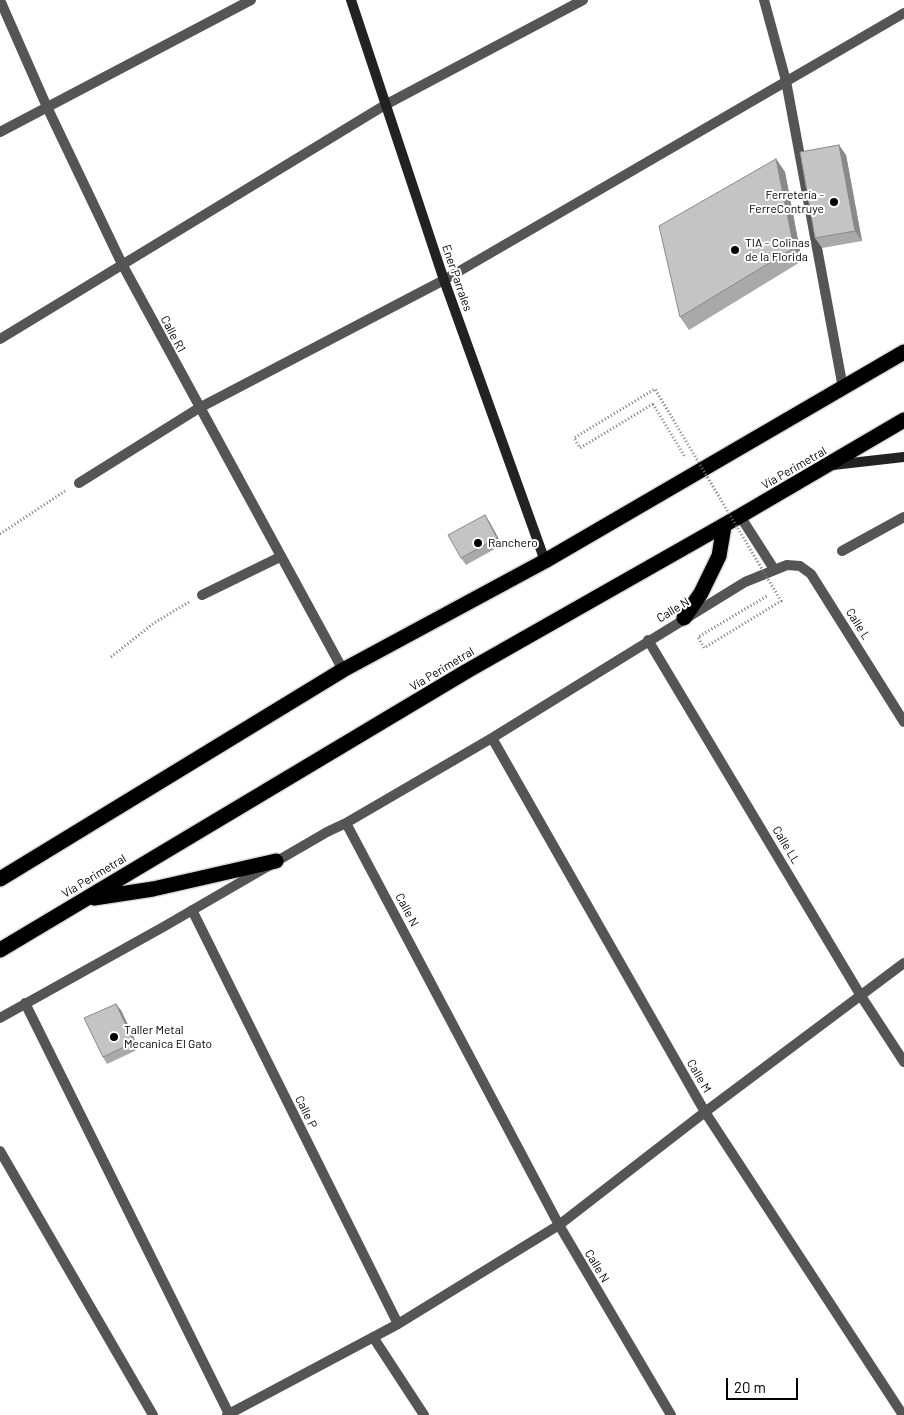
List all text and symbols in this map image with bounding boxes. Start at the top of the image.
place label: Ferretería - FerreContruye [749,188,824,216]
marker: Ferretería - FerreContruye [828,196,840,208]
place label: TIA - Colinas de la Florida [745,236,810,264]
street label: Ener Parrales [439,243,475,313]
marker: TIA - Colinas de la Florida [729,244,741,256]
street label: Calle R1 [157,313,189,355]
street label: Vía Perimetral [759,444,829,492]
place label: Ranchero [488,536,538,550]
marker: Ranchero [472,537,484,549]
street label: Calle N [654,594,692,626]
street label: Calle L [843,606,873,642]
street label: Vía Perimetral [407,644,477,694]
street label: Calle LL [769,824,803,866]
street label: Vía Perimetral [59,851,129,901]
street label: Calle N [392,891,422,929]
place label: Taller Metal Mecanica El Gato [124,1023,212,1051]
marker: Taller Metal Mecanica El Gato [108,1031,120,1043]
street label: Calle M [684,1057,714,1095]
street label: Calle P [292,1093,320,1131]
street label: Calle N [582,1247,612,1285]
scale bar [729,1368,802,1400]
text: 20 m [734,1378,766,1396]

